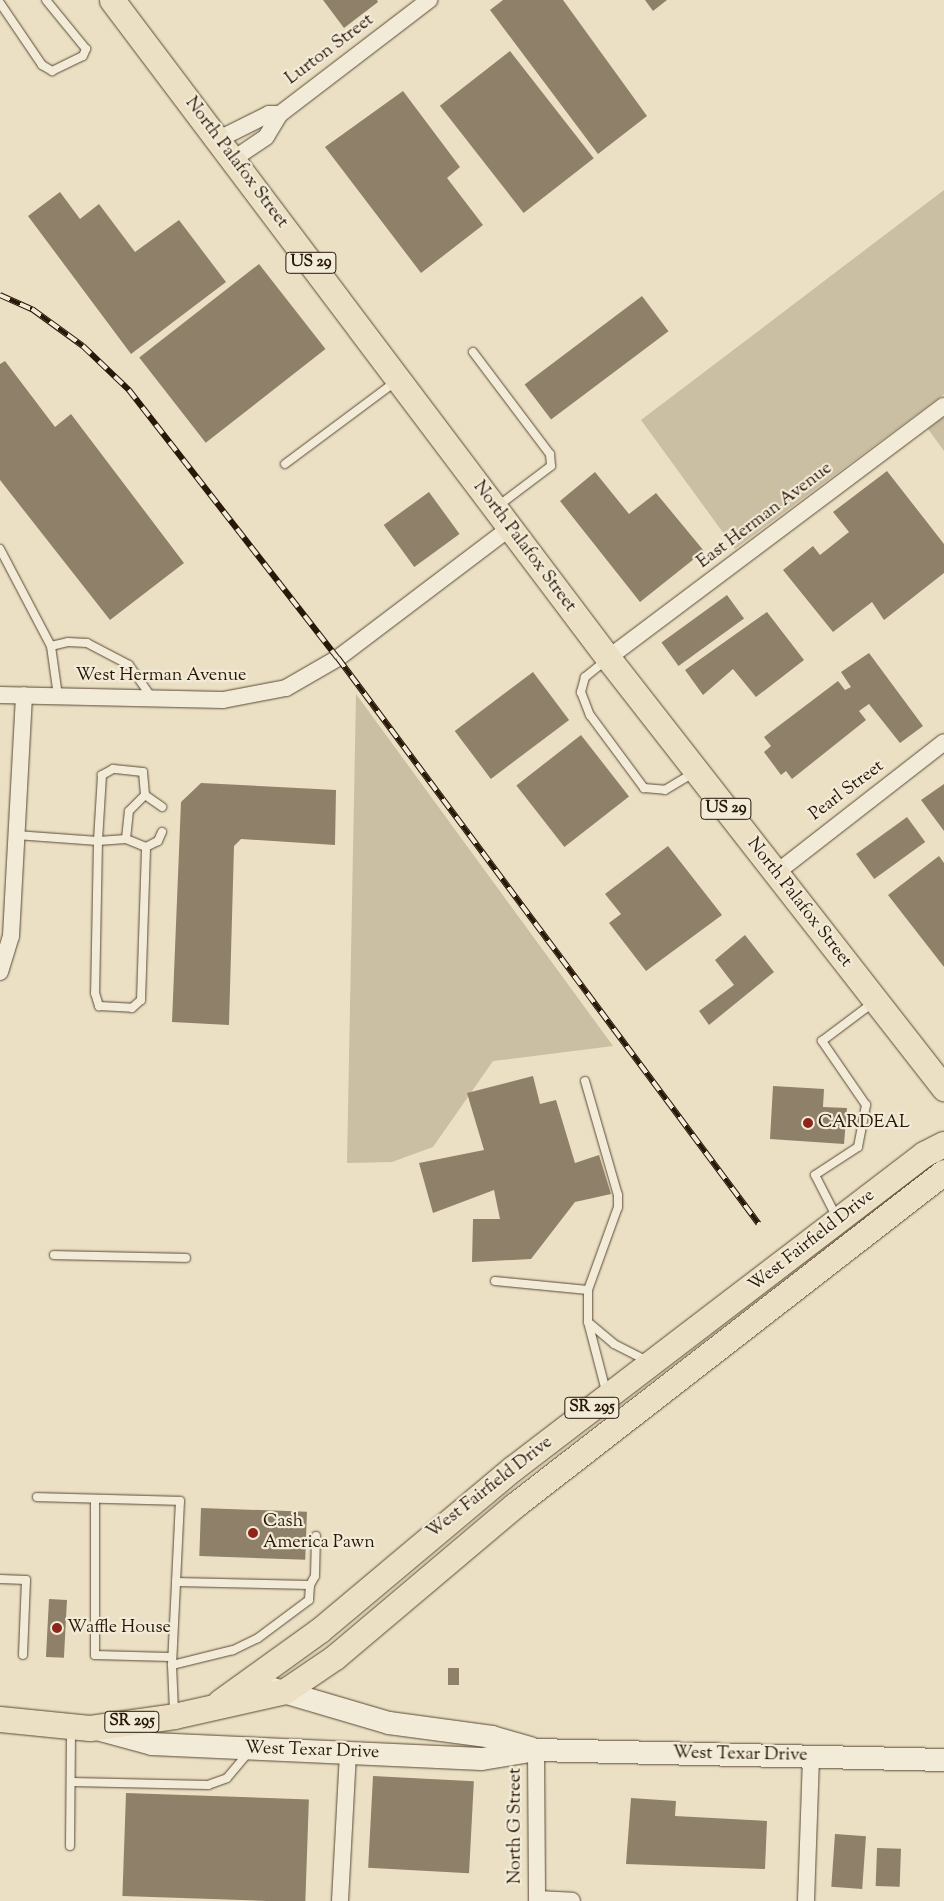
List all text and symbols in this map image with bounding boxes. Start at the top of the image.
street label: Lurton Street [282,10,378,90]
street label: North Palafox Street [180,93,292,233]
road number: US 29 [285,250,337,276]
street label: East Herman Avenue [693,458,837,574]
street label: North Palafox Street [468,477,580,617]
street label: West Herman Avenue [76,665,246,687]
street label: Pearl Street [805,756,889,826]
road number: US 29 [700,796,752,822]
street label: North Palafox Street [742,834,856,972]
place label: CARDEAL [818,1112,910,1134]
marker: CARDEAL [802,1117,814,1129]
street label: West Fairfield Drive [745,1185,879,1297]
road number: SR 295 [563,1395,621,1422]
street label: West Fairfield Drive [423,1432,557,1544]
place label: Cash America Pawn [263,1512,375,1555]
marker: Cash America Pawn [247,1527,259,1539]
place label: Waffle House [67,1617,171,1639]
marker: Waffle House [51,1622,63,1634]
road number: SR 295 [103,1708,161,1735]
street label: West Texar Drive [244,1738,380,1764]
street label: West Texar Drive [672,1743,808,1767]
street label: North G Street [505,1768,527,1884]

